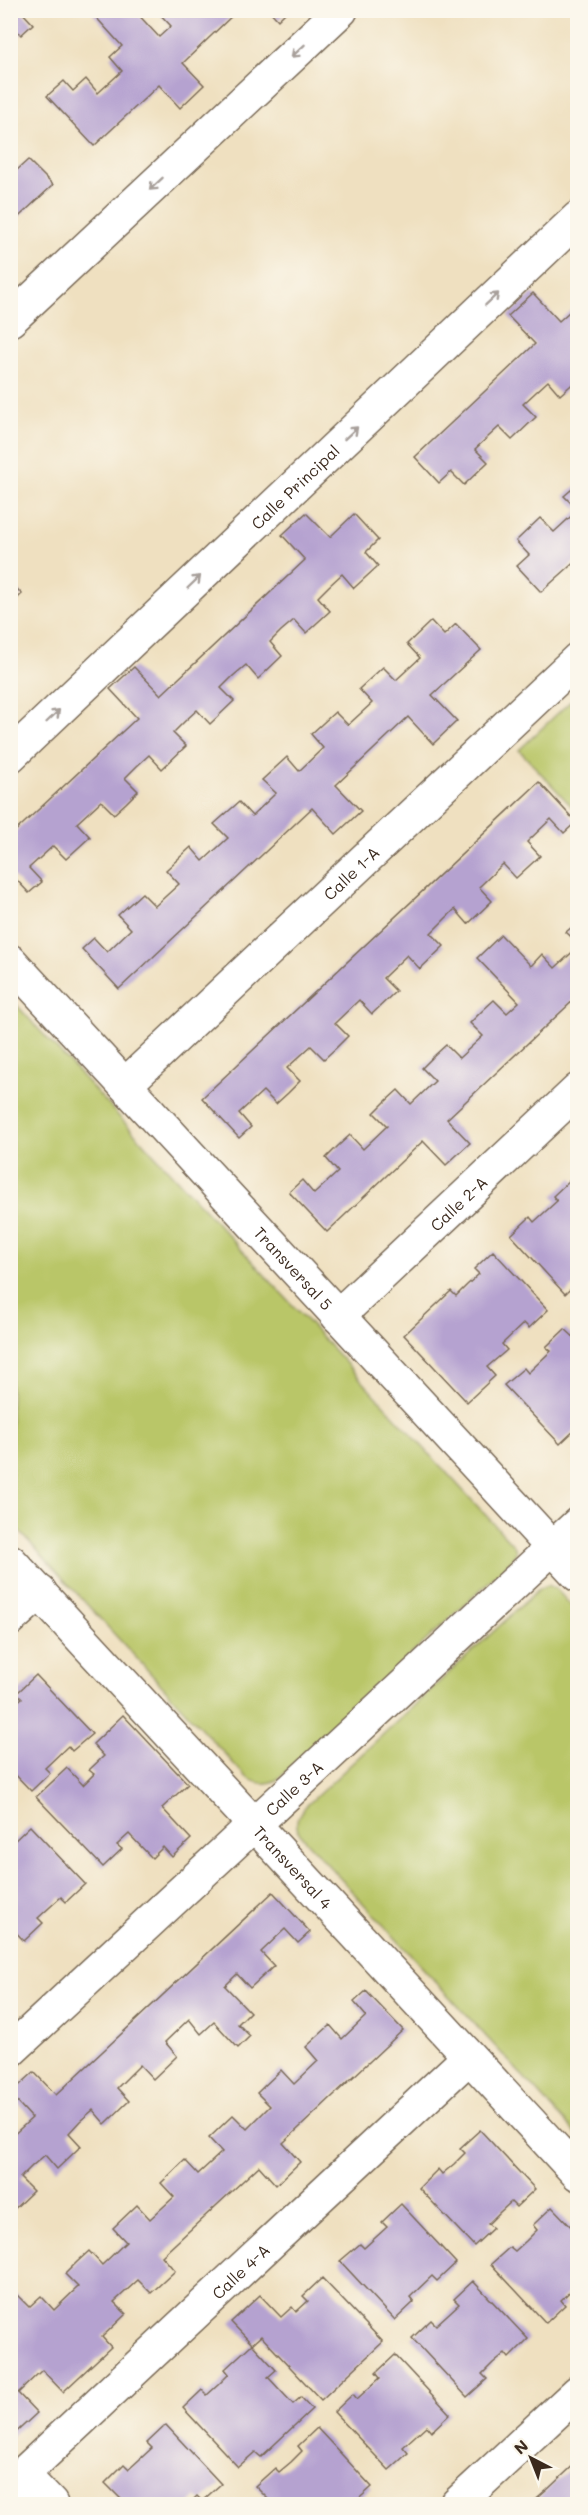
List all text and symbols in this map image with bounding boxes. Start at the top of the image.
one-way arrow [291,43,306,58]
one-way arrow [149,177,164,191]
one-way arrow [485,291,500,306]
one-way arrow [343,426,358,440]
street label: Calle Principal [246,440,343,533]
one-way arrow [187,574,202,589]
one-way arrow [45,709,60,723]
street label: Calle 1-A [318,841,383,904]
street label: Calle 2-A [425,1171,491,1235]
street label: Transversal 5 [250,1222,338,1314]
street label: Calle 3-A [260,1756,327,1820]
street label: Transversal 4 [250,1821,338,1913]
street label: Calle 4-A [207,2239,274,2303]
north arrow [501,2428,561,2488]
text: N [509,2435,532,2458]

